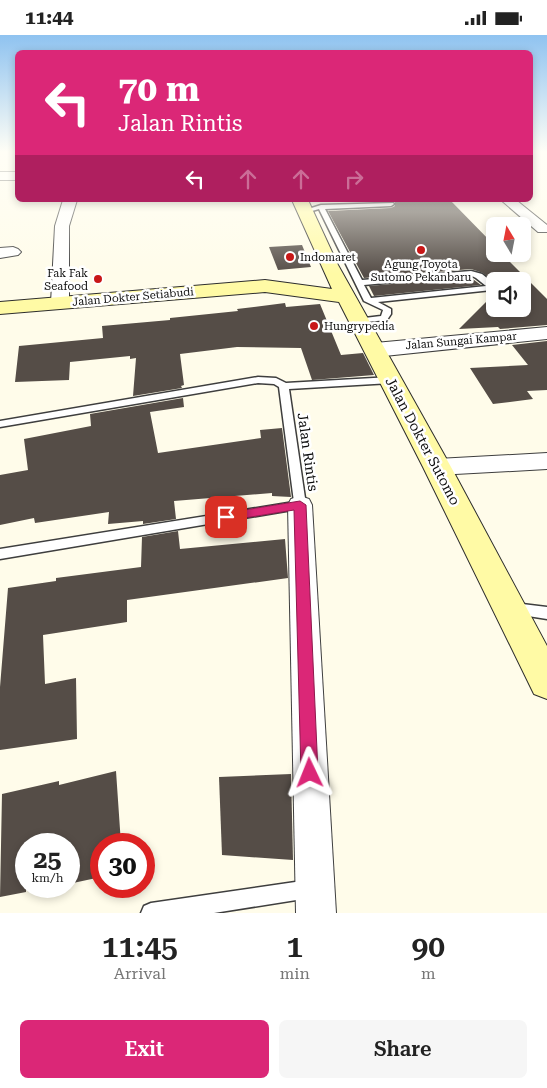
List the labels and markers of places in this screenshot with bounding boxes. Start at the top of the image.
marker: Agung Toyota Sutomo Pekanbaru [415,244,427,256]
marker: Indomaret [284,251,296,263]
place label: Indomaret [300,251,356,264]
place label: Agung Toyota Sutomo Pekanbaru [371,258,471,284]
place label: Fak Fak Seafood [44,267,88,293]
marker: Fak Fak Seafood [92,273,104,285]
marker: Hungrypedia [308,320,320,332]
place label: Hungrypedia [324,320,395,333]
pin [205,496,247,538]

